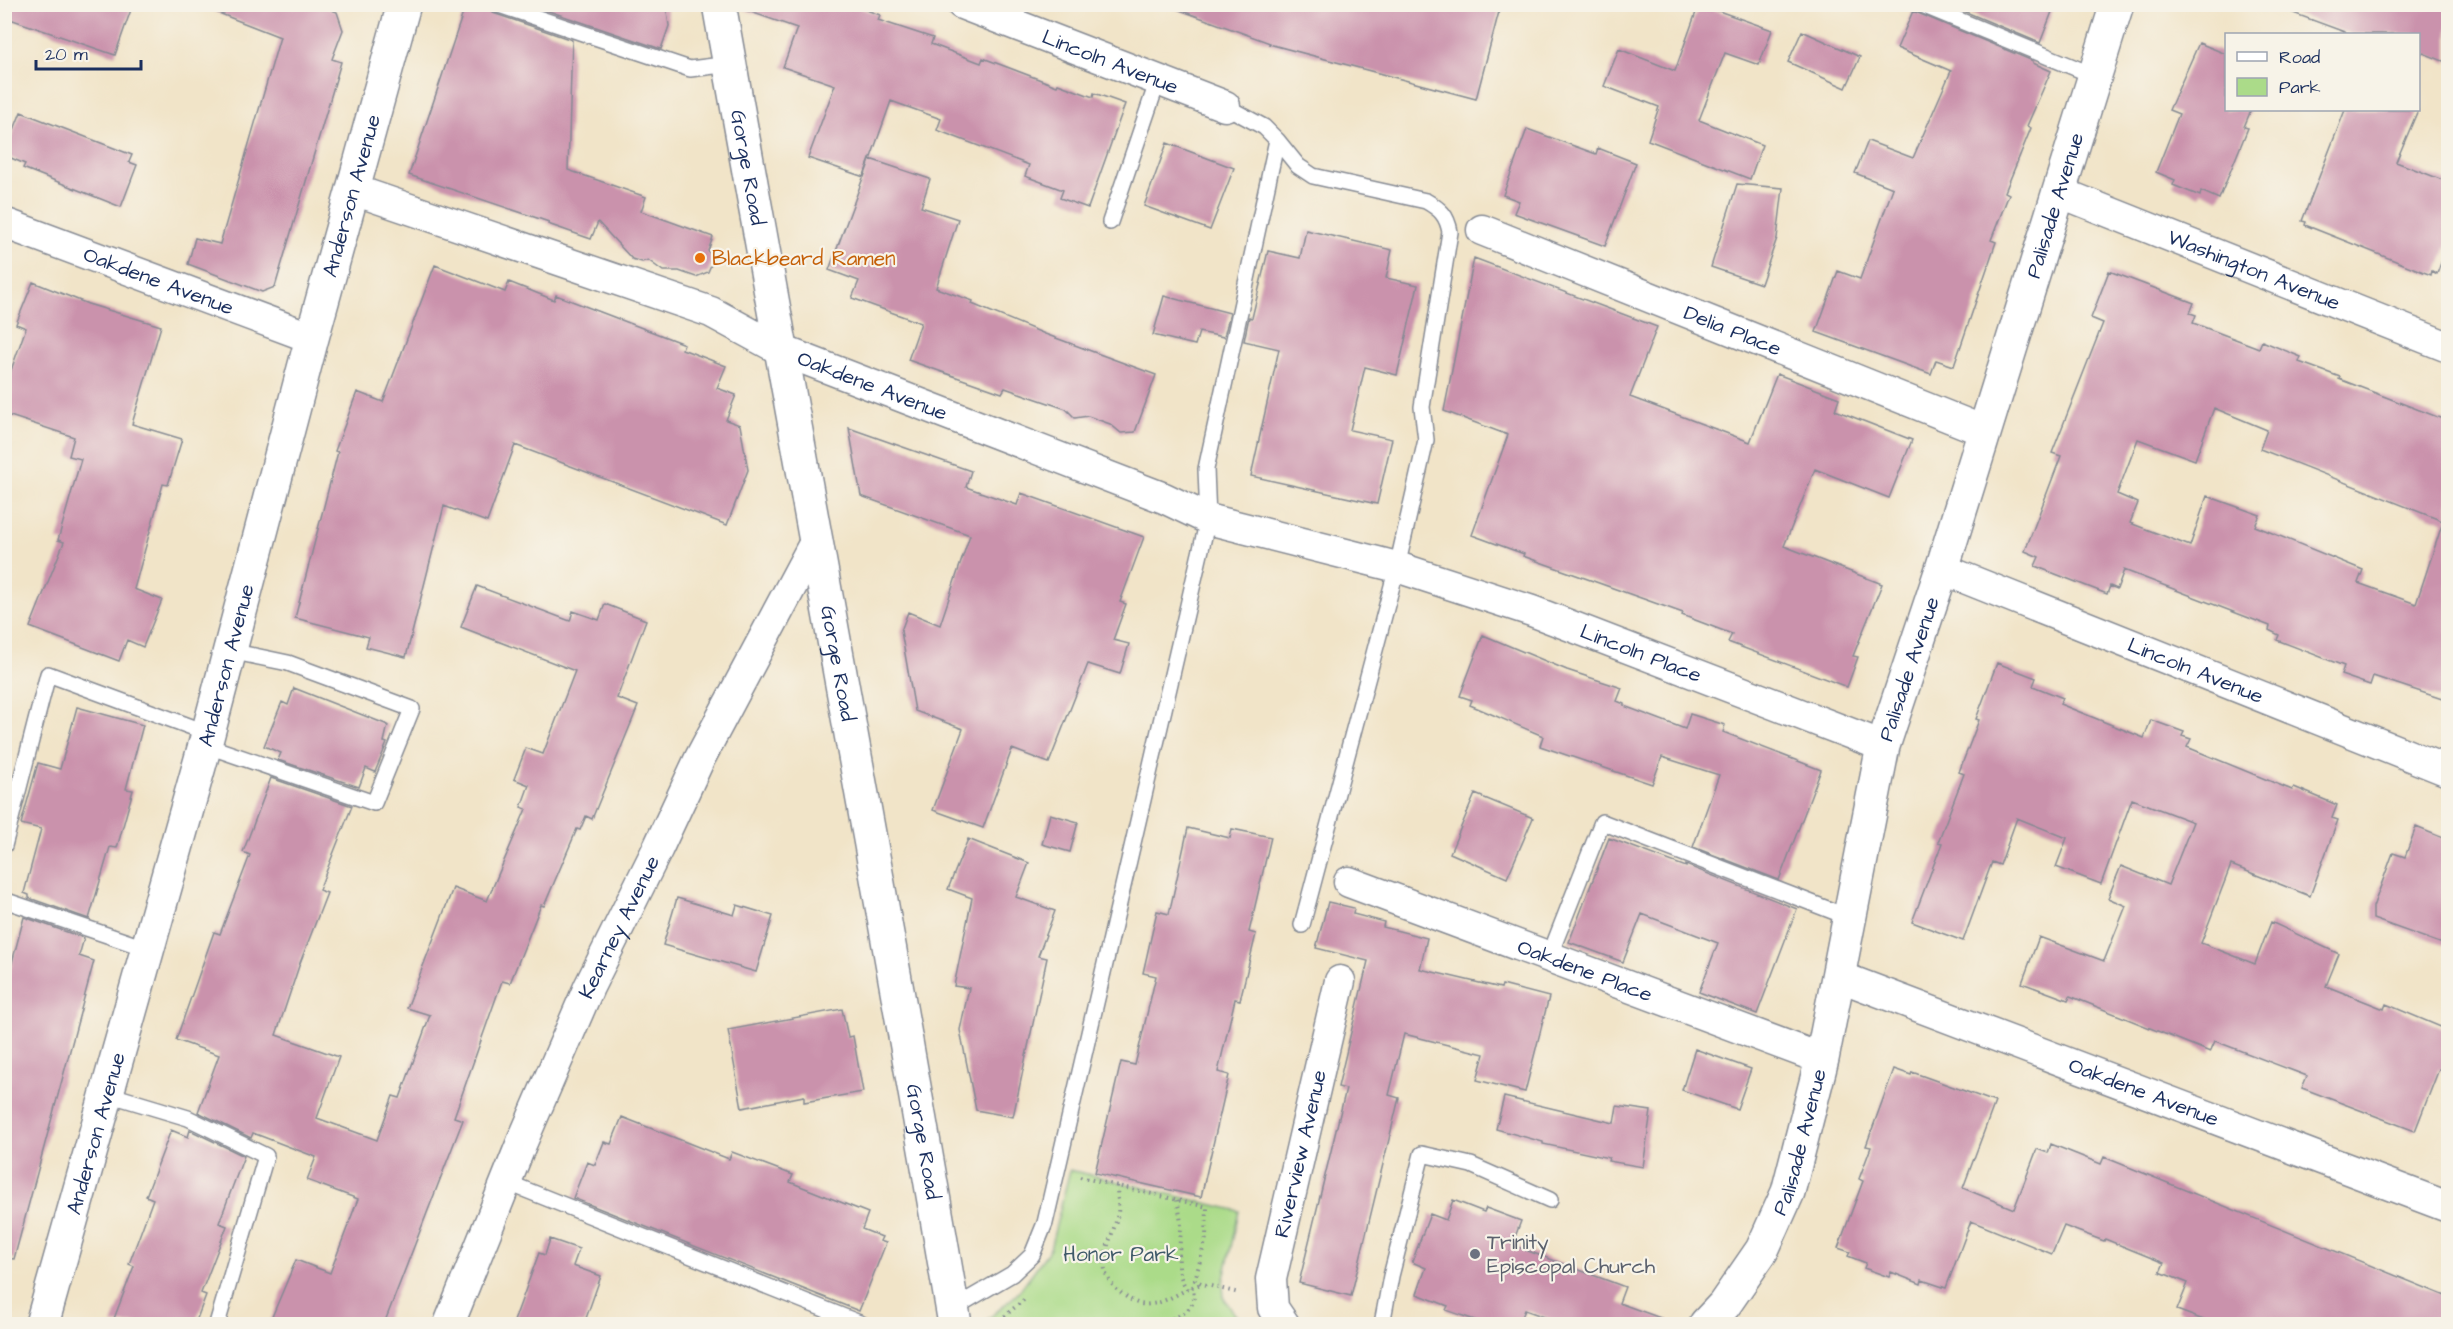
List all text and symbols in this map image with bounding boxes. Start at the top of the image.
street label: Lincoln Avenue [1038,22,1183,101]
scale bar [36,33,141,71]
legend [2225,33,2420,111]
text: 20 m [45,42,88,67]
text: Road [2279,45,2320,70]
text: Park [2279,75,2321,100]
street label: Gorge Road [724,107,773,228]
street label: Anderson Avenue [315,111,387,280]
street label: Palisade Avenue [2018,129,2091,282]
street label: Washington Avenue [2164,222,2345,317]
street label: Oakdene Avenue [79,239,238,322]
place label: Blackbeard Ramen [712,244,896,273]
marker: Blackbeard Ramen [693,251,707,265]
street label: Delia Place [1680,298,1786,363]
street label: Oakdene Avenue [793,343,952,427]
street label: Anderson Avenue [191,581,261,750]
street label: Palisade Avenue [1871,593,1946,745]
street label: Gorge Road [814,603,863,724]
street label: Lincoln Place [1576,616,1706,689]
street label: Lincoln Avenue [2123,630,2268,710]
street label: Kearney Avenue [571,850,667,1003]
street label: Oakdene Place [1513,932,1657,1009]
street label: Anderson Avenue [59,1049,132,1218]
street label: Oakdene Avenue [2065,1050,2223,1133]
street label: Palisade Avenue [1765,1066,1833,1220]
street label: Riverview Avenue [1267,1067,1333,1240]
street label: Gorge Road [899,1082,948,1202]
place label: Trinity Episcopal Church [1487,1228,1656,1282]
park label: Honor Park [1063,1240,1179,1269]
marker: Trinity Episcopal Church [1468,1247,1482,1261]

